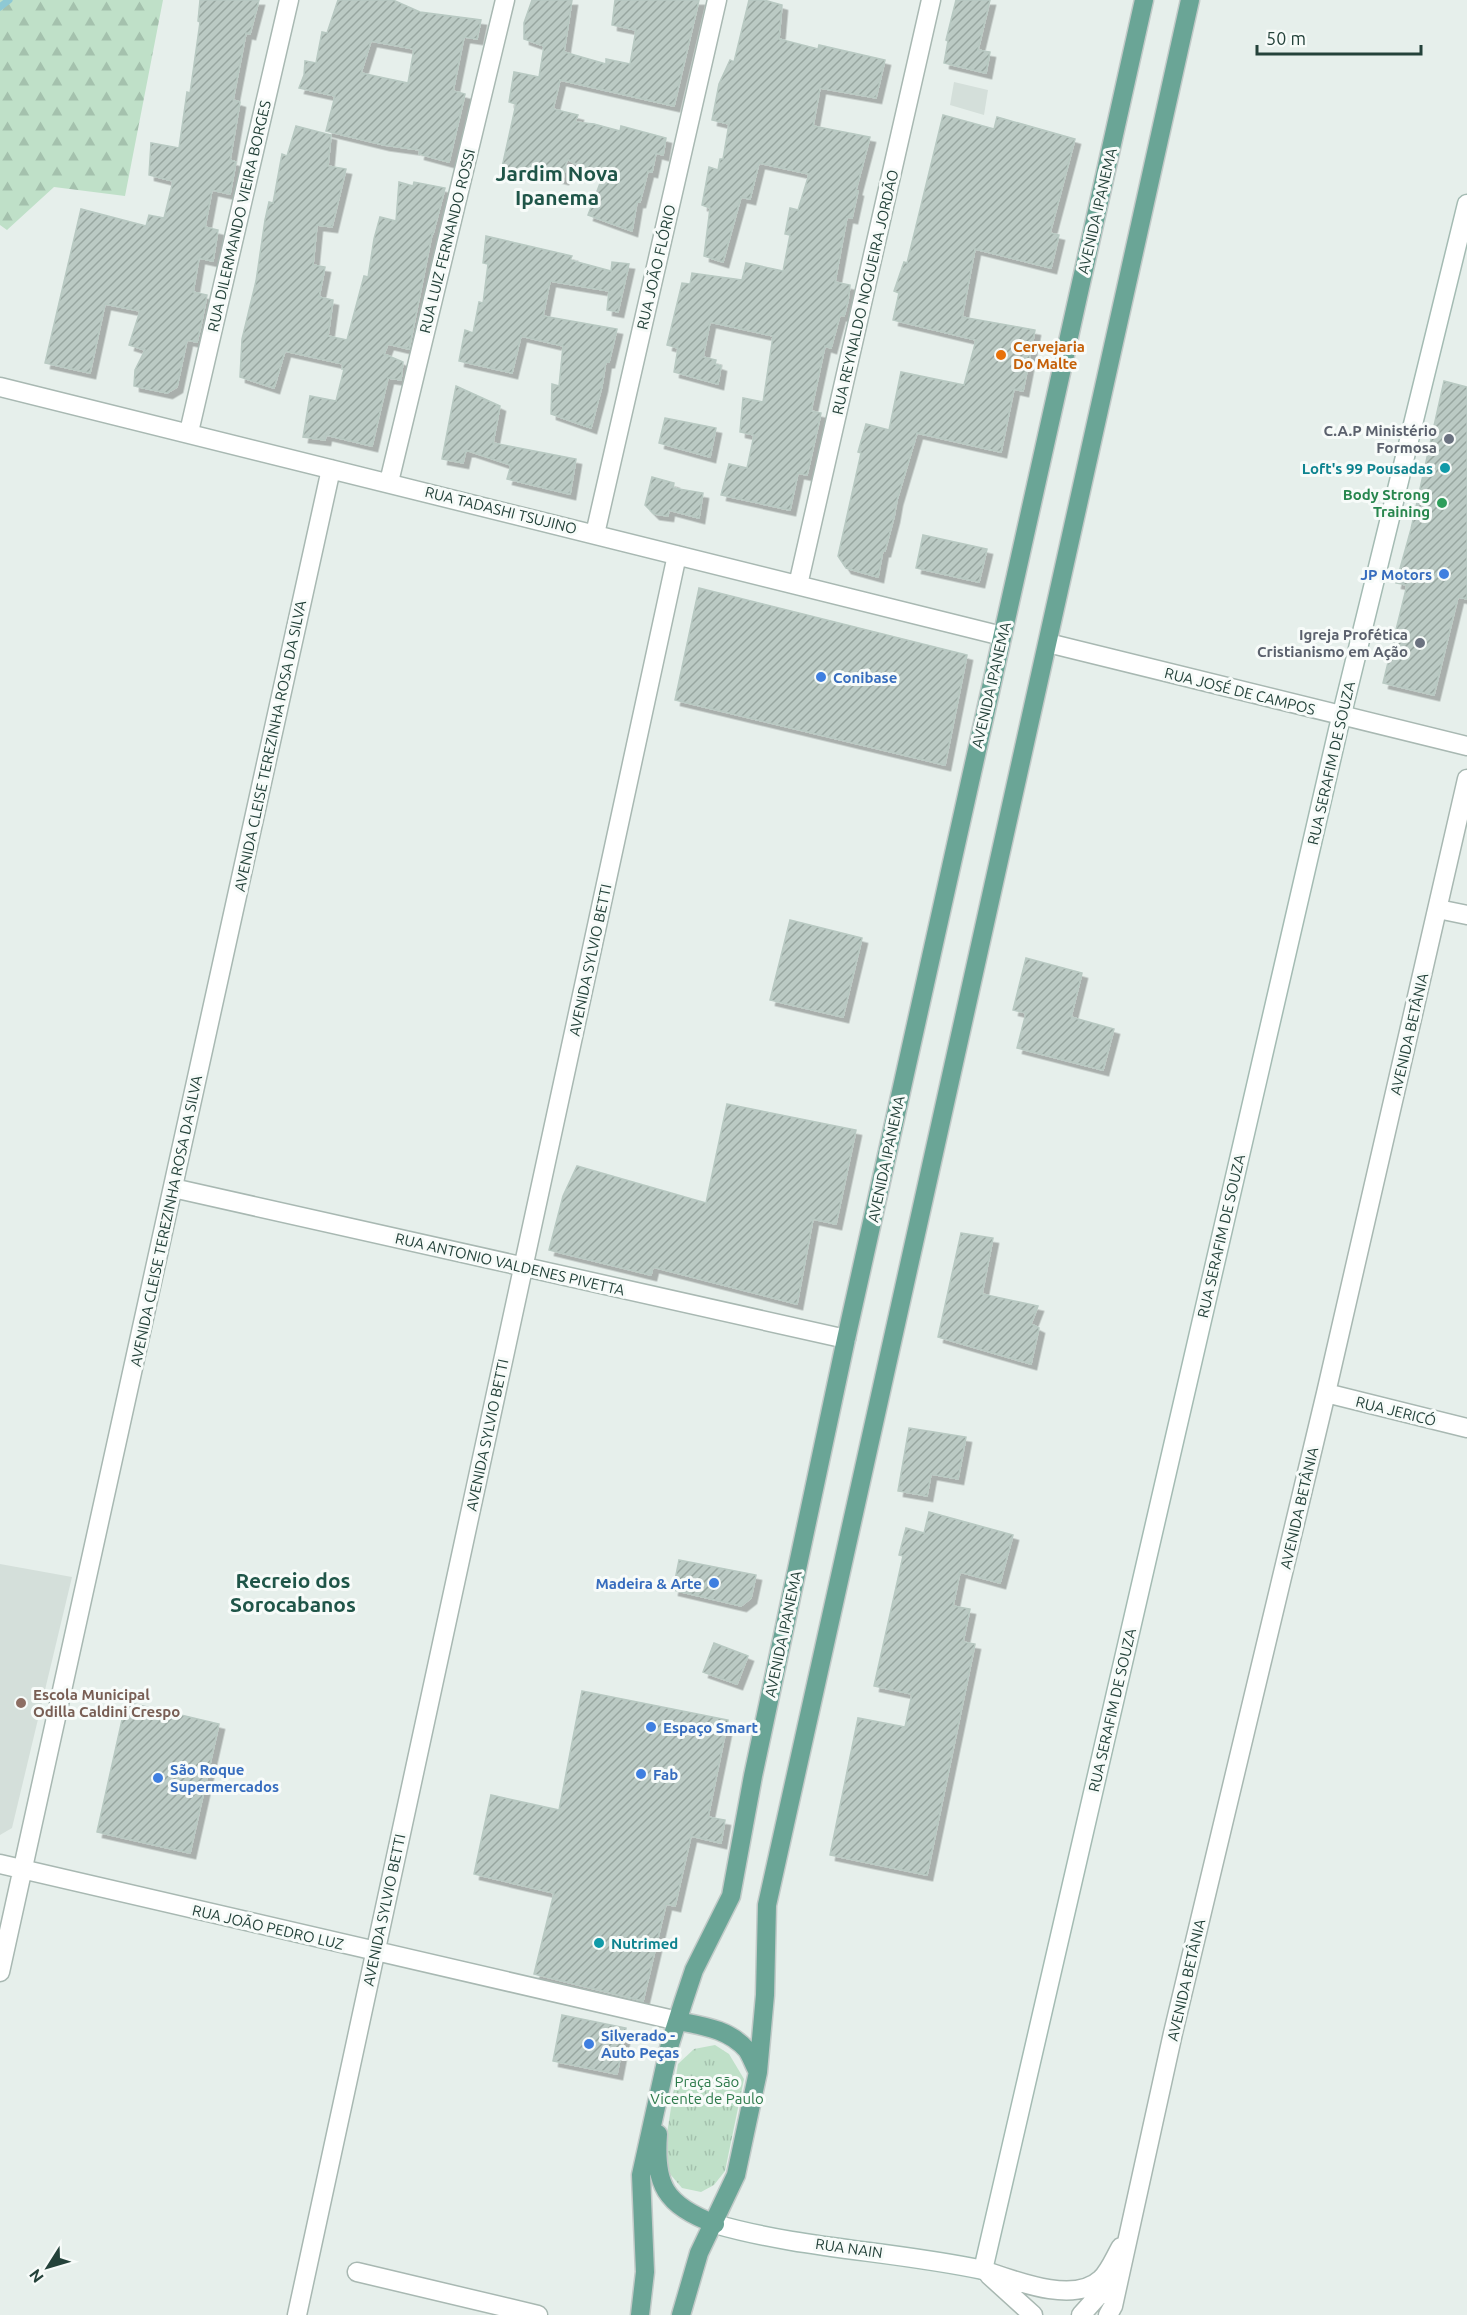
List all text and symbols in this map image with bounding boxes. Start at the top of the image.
scale bar [1257,18,1420,56]
text: 50 m [1266,28,1306,48]
street label: RUA DILERMANDO VIEIRA BORGES [204,99,274,333]
street label: AVENIDA IPANEMA [1074,146,1120,276]
street label: RUA LUIZ FERNANDO ROSSI [416,147,478,335]
district label: Jardim Nova Ipanema [496,161,618,209]
street label: RUA REYNALDO NOGUEIRA JORDÃO [829,168,901,416]
street label: RUA JOÃO FLÓRIO [633,203,679,331]
place label: Cervejaria Do Malte [1013,338,1085,372]
marker: Cervejaria Do Malte [994,348,1008,362]
place label: C.A.P Ministério Formosa [1323,422,1437,456]
marker: C.A.P Ministério Formosa [1442,432,1456,446]
place label: Loft's 99 Pousadas [1302,460,1433,477]
marker: Loft's 99 Pousadas [1438,461,1452,475]
street label: RUA TADASHI TSUJINO [423,483,579,537]
place label: Body Strong Training [1343,486,1430,520]
marker: Body Strong Training [1435,496,1449,510]
place label: JP Motors [1360,566,1432,583]
marker: JP Motors [1437,567,1451,581]
street label: AVENIDA CLEISE TEREZINHA ROSA DA SILVA [231,599,309,893]
street label: AVENIDA IPANEMA [968,620,1014,750]
place label: Igreja Profética Cristianismo em Ação [1257,626,1408,661]
marker: Igreja Profética Cristianismo em Ação [1413,636,1427,650]
street label: RUA JOSÉ DE CAMPOS [1163,664,1317,718]
place label: Conibase [833,669,897,686]
marker: Conibase [814,670,828,684]
street label: RUA SERAFIM DE SOUZA [1304,679,1358,846]
street label: AVENIDA SYLVIO BETTI [566,882,614,1038]
street label: AVENIDA BETÂNIA [1387,971,1431,1097]
street label: AVENIDA CLEISE TEREZINHA ROSA DA SILVA [127,1074,205,1368]
street label: AVENIDA IPANEMA [864,1094,908,1224]
street label: RUA SERAFIM DE SOUZA [1194,1152,1248,1319]
street label: RUA ANTONIO VALDENES PIVETTA [394,1229,627,1299]
street label: AVENIDA SYLVIO BETTI [463,1357,511,1513]
street label: RUA JERICÓ [1354,1393,1438,1429]
street label: AVENIDA BETÂNIA [1277,1445,1321,1571]
district label: Recreio dos Sorocabanos [230,1568,356,1616]
street label: AVENIDA IPANEMA [761,1569,805,1699]
place label: Madeira & Arte [595,1575,702,1592]
marker: Madeira & Arte [707,1576,721,1590]
street label: RUA SERAFIM DE SOUZA [1085,1626,1139,1793]
place label: Escola Municipal Odilla Caldini Crespo [33,1686,180,1720]
marker: Escola Municipal Odilla Caldini Crespo [14,1696,28,1710]
place label: Espaço Smart [663,1719,759,1737]
marker: Espaço Smart [644,1720,658,1734]
place label: São Roque Supermercados [170,1761,279,1795]
place label: Fab [653,1766,678,1783]
marker: Fab [634,1767,648,1781]
marker: São Roque Supermercados [151,1771,165,1785]
street label: AVENIDA SYLVIO BETTI [360,1832,408,1988]
street label: RUA JOÃO PEDRO LUZ [191,1901,345,1953]
street label: AVENIDA BETÂNIA [1164,1917,1208,2043]
place label: Nutrimed [611,1935,678,1952]
marker: Nutrimed [592,1936,606,1950]
place label: Silverado - Auto Peças [601,2027,679,2062]
marker: Silverado - Auto Peças [582,2037,596,2051]
park label: Praça São Vicente de Paulo [650,2073,764,2107]
street label: RUA NAIN [814,2235,884,2261]
north arrow [18,2237,78,2297]
text: N [25,2266,47,2286]

